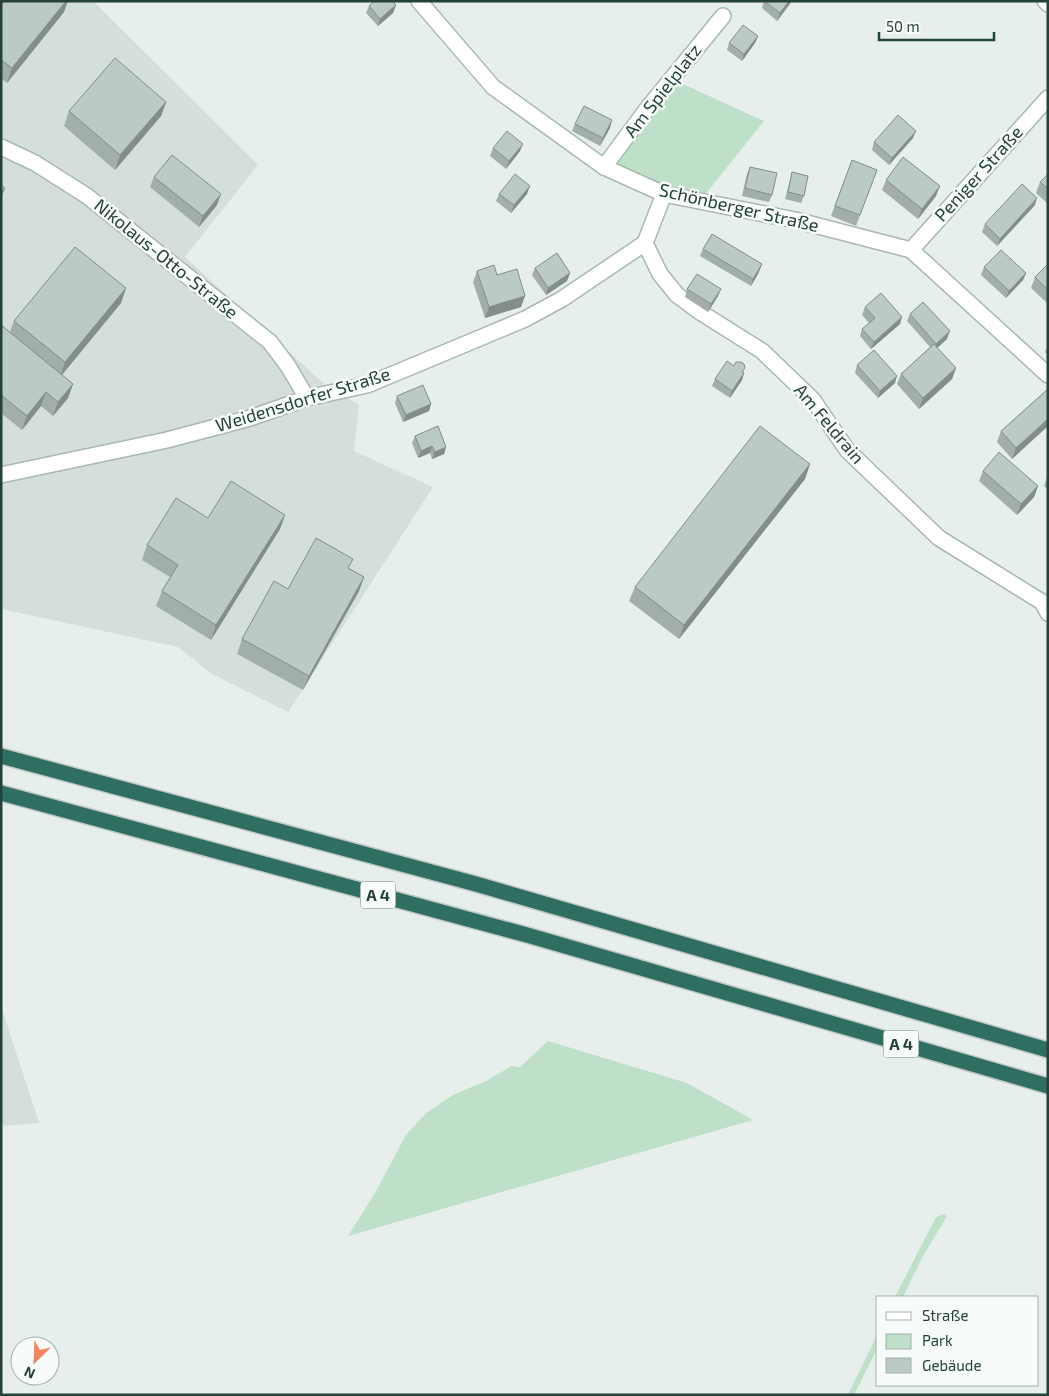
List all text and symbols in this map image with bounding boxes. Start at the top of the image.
scale bar [879,10,994,42]
text: 50 m [886,17,920,35]
street label: Am Spielplatz [619,39,706,142]
street label: Peniger Straße [929,121,1027,226]
street label: Schönberger Straße [657,178,821,236]
street label: Nikolaus-Otto-Straße [90,193,243,323]
street label: Weidensdorfer Straße [213,362,393,436]
street label: Am Feldrain [790,379,870,468]
road number: A 4 [360,882,396,908]
road number: A 4 [884,1030,918,1058]
legend [876,1296,1039,1386]
text: Straße [922,1306,968,1324]
text: Park [922,1331,953,1349]
north arrow [10,1336,60,1386]
text: Gebäude [922,1356,981,1374]
text: N [21,1364,38,1383]

